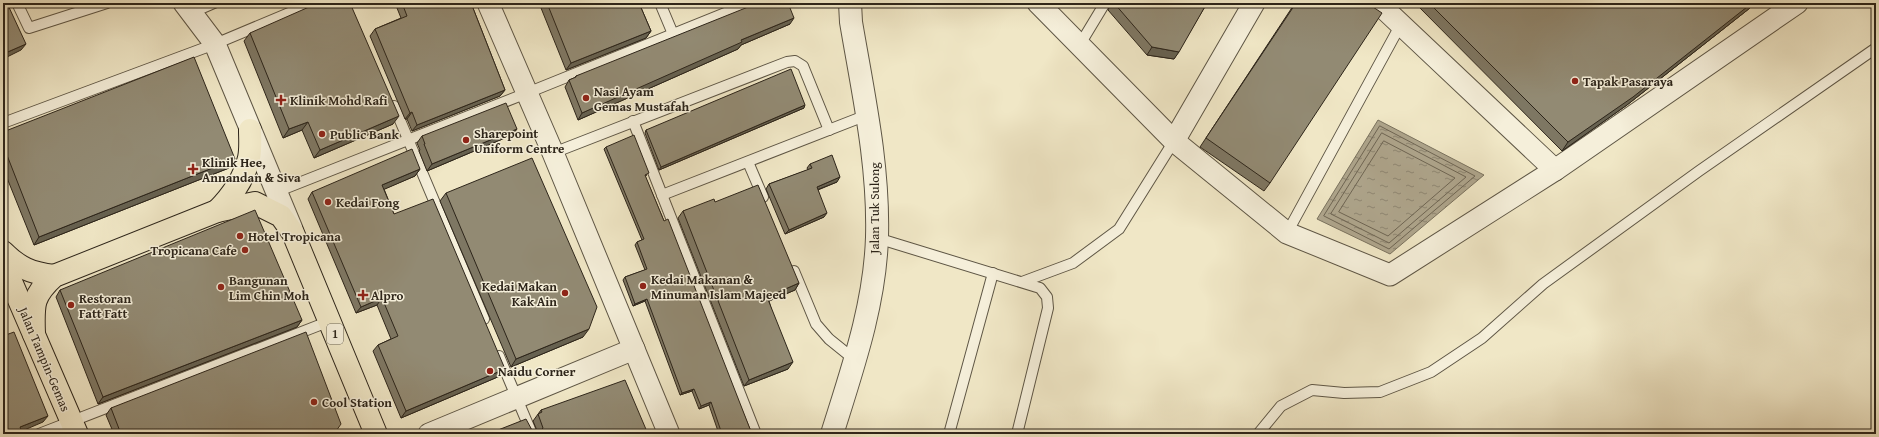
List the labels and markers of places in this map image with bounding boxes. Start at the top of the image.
place label: Tapak Pasaraya [1583,72,1674,91]
marker: Tapak Pasaraya [1570,76,1580,86]
place label: Nasi Ayam Gemas Mustafah [594,82,690,116]
place label: Klinik Mohd Rafi [290,91,388,110]
marker: Nasi Ayam Gemas Mustafah [581,93,591,103]
marker: Klinik Mohd Rafi [275,94,287,106]
place label: Sharepoint Uniform Centre [474,124,564,158]
place label: Public Bank [330,125,399,144]
marker: Public Bank [317,129,327,139]
marker: Sharepoint Uniform Centre [461,135,471,145]
place label: Klinik Hee, Annandan & Siva [202,153,301,187]
marker: Klinik Hee, Annandan & Siva [187,163,199,175]
place label: Kedai Fong [336,193,399,212]
marker: Kedai Fong [323,197,333,207]
place label: Hotel Tropicana [248,227,341,246]
marker: Hotel Tropicana [235,231,245,241]
place label: Tropicana Cafe [150,241,237,260]
marker: Tropicana Cafe [240,245,250,255]
place label: Kedai Makanan & Minuman Islam Majeed [651,270,787,304]
place label: Bangunan Lim Chin Moh [229,271,309,305]
place label: Kedai Makan Kak Ain [482,277,557,311]
marker: Kedai Makanan & Minuman Islam Majeed [638,281,648,291]
marker: Bangunan Lim Chin Moh [216,282,226,292]
place label: Alpro [371,286,404,305]
marker: Kedai Makan Kak Ain [560,288,570,298]
place label: Restoran Fatt Fatt [79,289,131,323]
marker: Alpro [358,290,368,300]
marker: Restoran Fatt Fatt [66,300,76,310]
place label: Naidu Corner [498,362,575,381]
marker: Naidu Corner [485,366,495,376]
place label: Cool Station [322,393,392,412]
marker: Cool Station [309,397,319,407]

